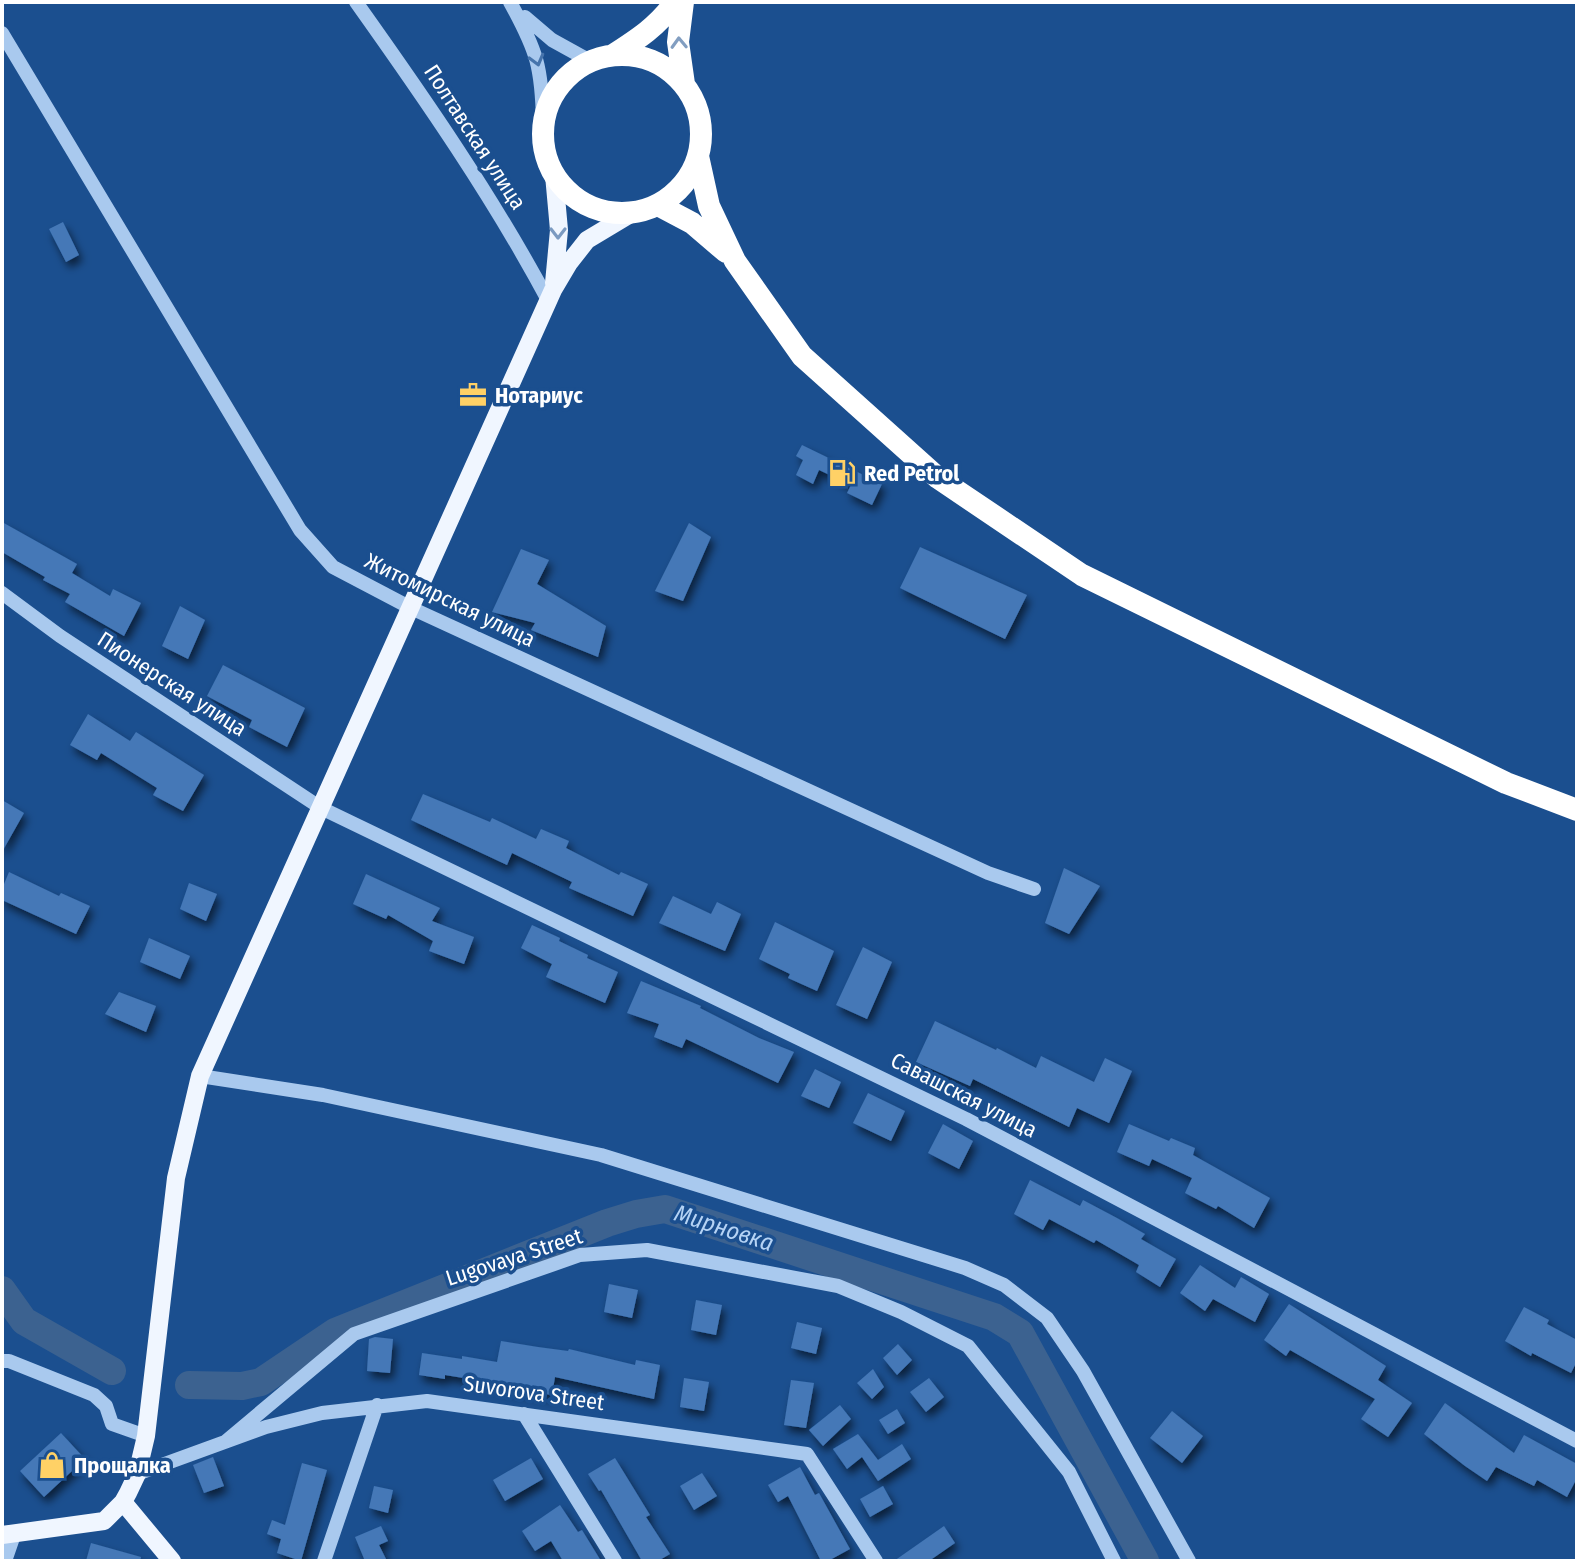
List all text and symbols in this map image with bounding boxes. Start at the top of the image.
one-way arrow [670,36,687,49]
one-way arrow [527,52,544,66]
street label: Полтавская улица [418,60,532,214]
one-way arrow [549,227,567,239]
office icon: Нотариус [458,380,488,410]
place label: Нотариус [495,382,583,409]
fuel station icon: Red Petrol [827,458,857,488]
place label: Red Petrol [864,460,960,487]
street label: Житомирская улица [360,547,540,653]
street label: Пионерская улица [92,626,252,742]
street label: Савашская улица [886,1047,1042,1143]
water label: Мирновка [671,1199,777,1257]
street label: Lugovaya Street [442,1222,586,1292]
street label: Suvorova Street [462,1370,607,1416]
shop icon: Прощалка [37,1450,67,1480]
place label: Прощалка [74,1452,171,1479]

